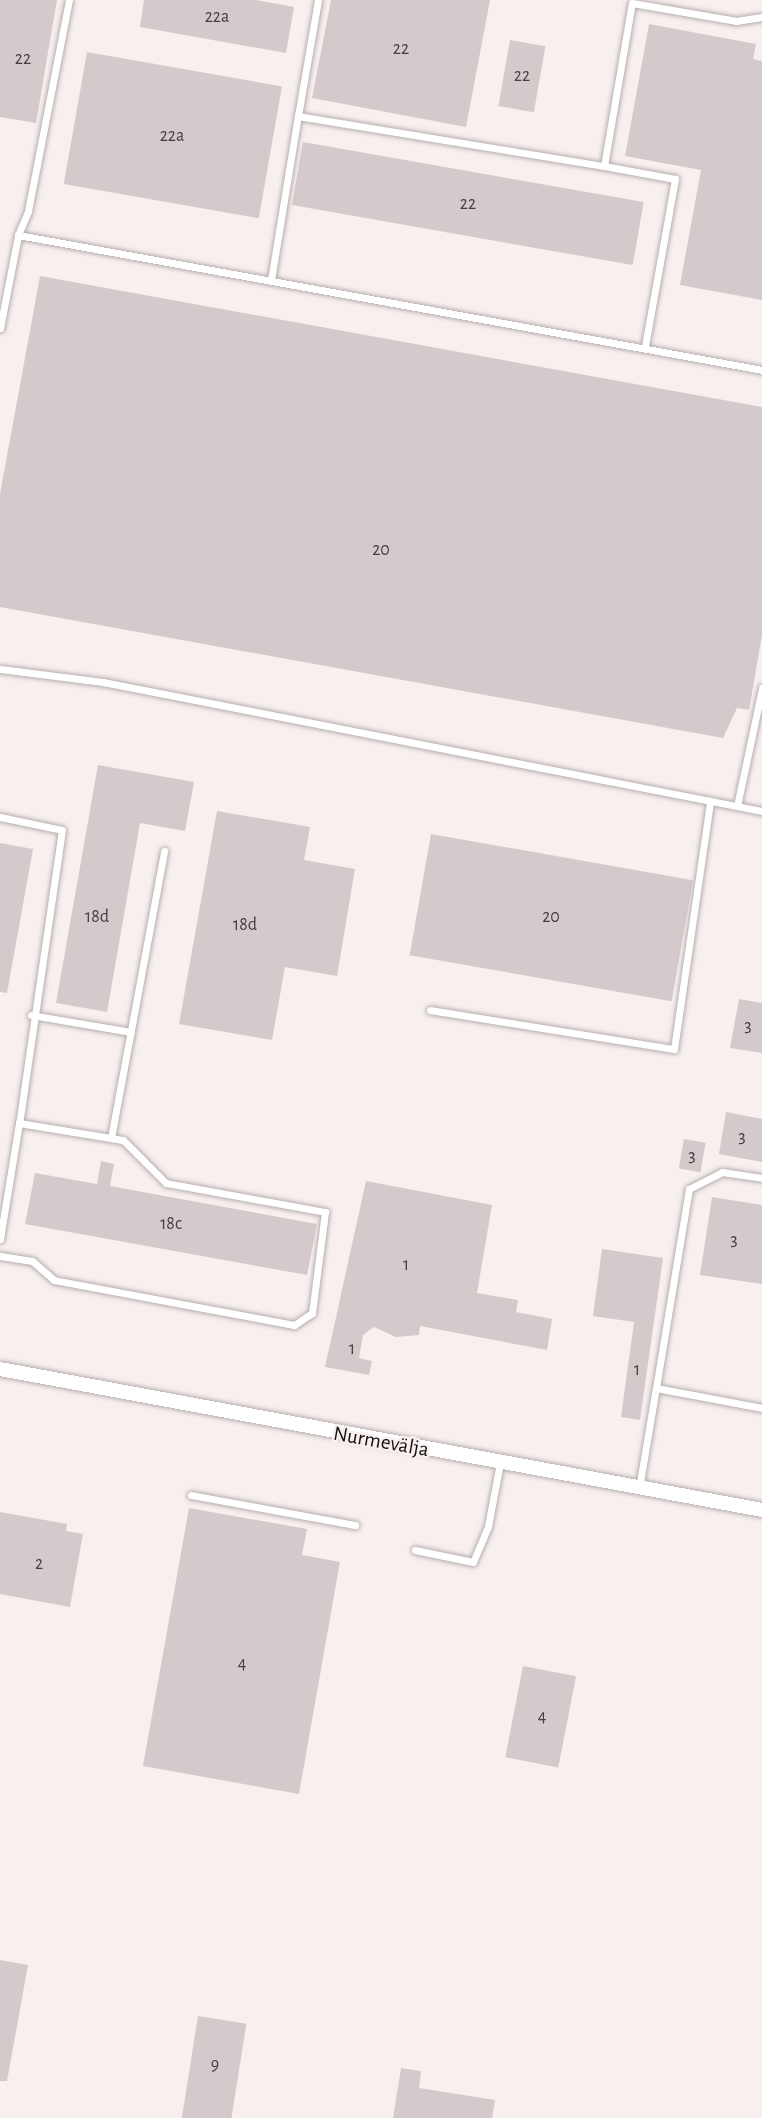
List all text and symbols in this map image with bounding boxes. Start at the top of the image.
house number: 22a [205,6,229,28]
house number: 22 [393,38,409,60]
house number: 22 [15,48,31,70]
house number: 22 [514,65,530,87]
house number: 22a [160,125,184,147]
house number: 22 [460,193,476,215]
house number: 20 [372,539,390,561]
house number: 18d [85,906,109,928]
house number: 20 [542,906,560,928]
house number: 18d [233,914,257,936]
house number: 3 [744,1015,752,1037]
house number: 3 [738,1126,746,1148]
house number: 3 [688,1145,696,1167]
house number: 18c [160,1213,182,1235]
house number: 3 [730,1229,738,1251]
house number: 1 [403,1254,409,1276]
house number: 1 [349,1338,355,1360]
house number: 1 [634,1359,640,1381]
street label: Nurmevälja [331,1421,431,1463]
house number: 2 [35,1553,43,1575]
house number: 4 [238,1653,246,1675]
house number: 4 [538,1706,546,1728]
house number: 9 [211,2054,219,2076]

